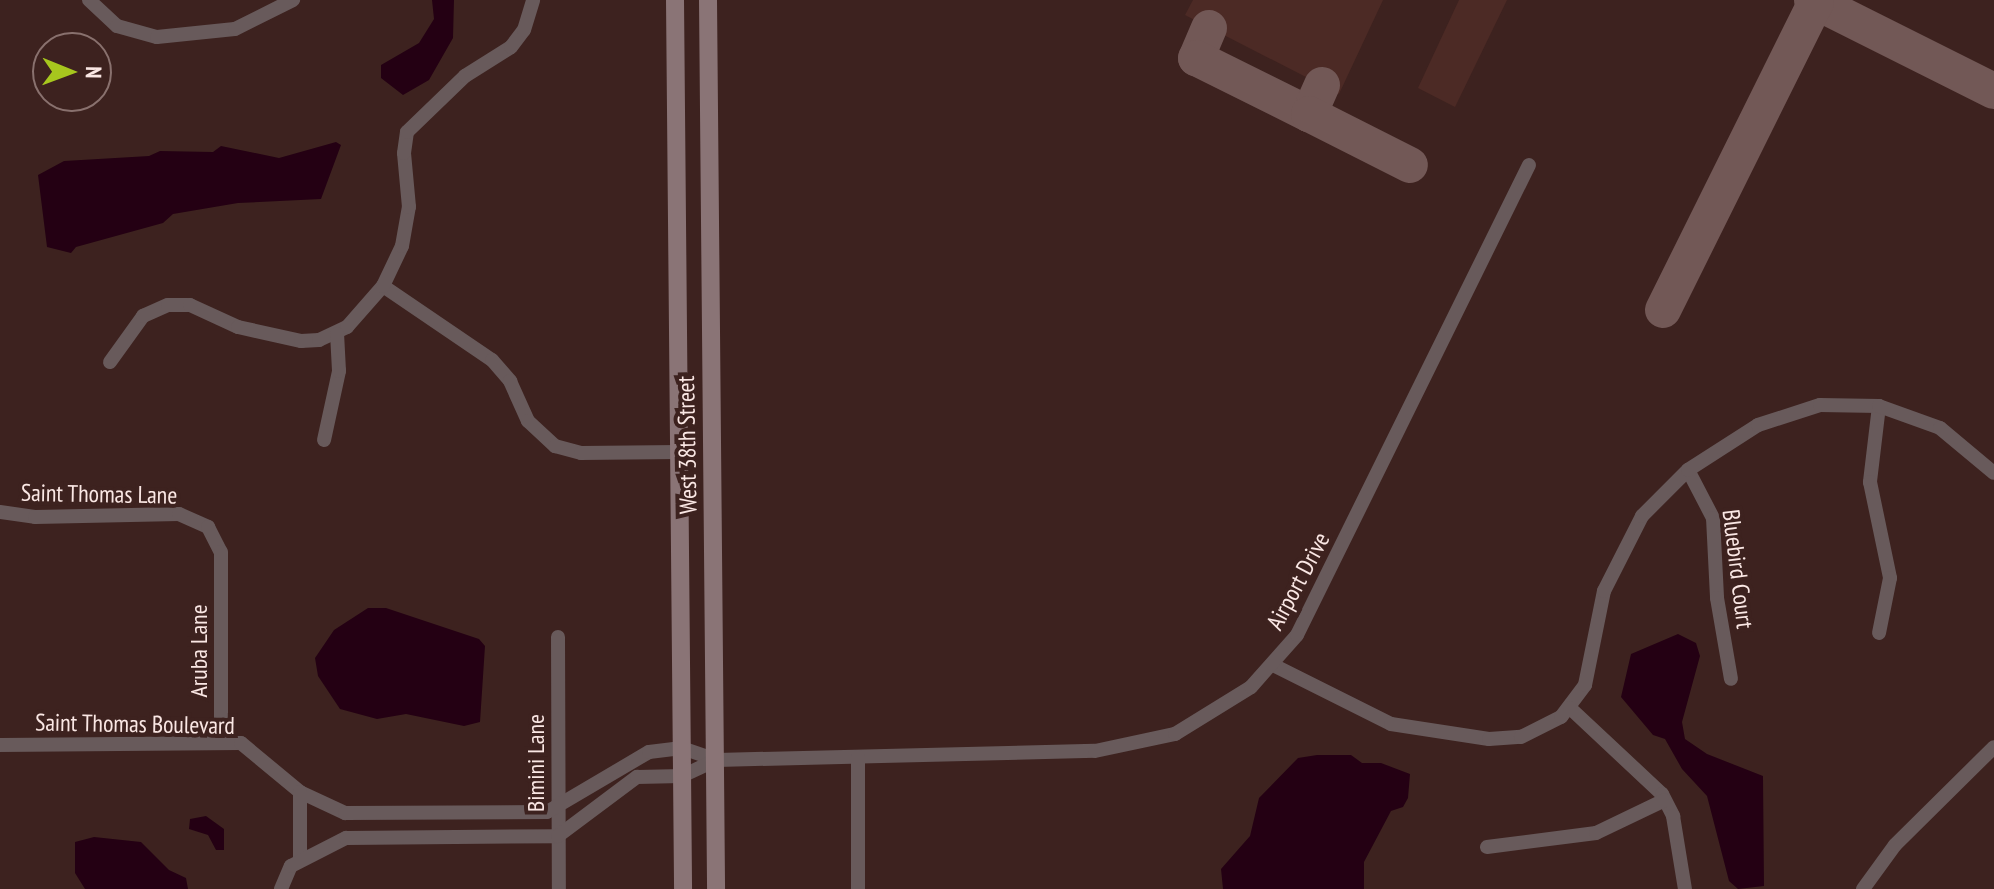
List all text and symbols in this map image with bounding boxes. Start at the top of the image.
north arrow [32,32,112,112]
text: N [80,66,108,79]
street label: West 38th Street [671,376,703,514]
street label: Saint Thomas Lane [20,478,178,510]
street label: Bluebird Court [1716,508,1760,630]
street label: Airport Drive [1260,527,1336,635]
street label: Aruba Lane [185,604,213,698]
street label: Saint Thomas Boulevard [35,708,235,740]
street label: Bimini Lane [522,714,550,812]

